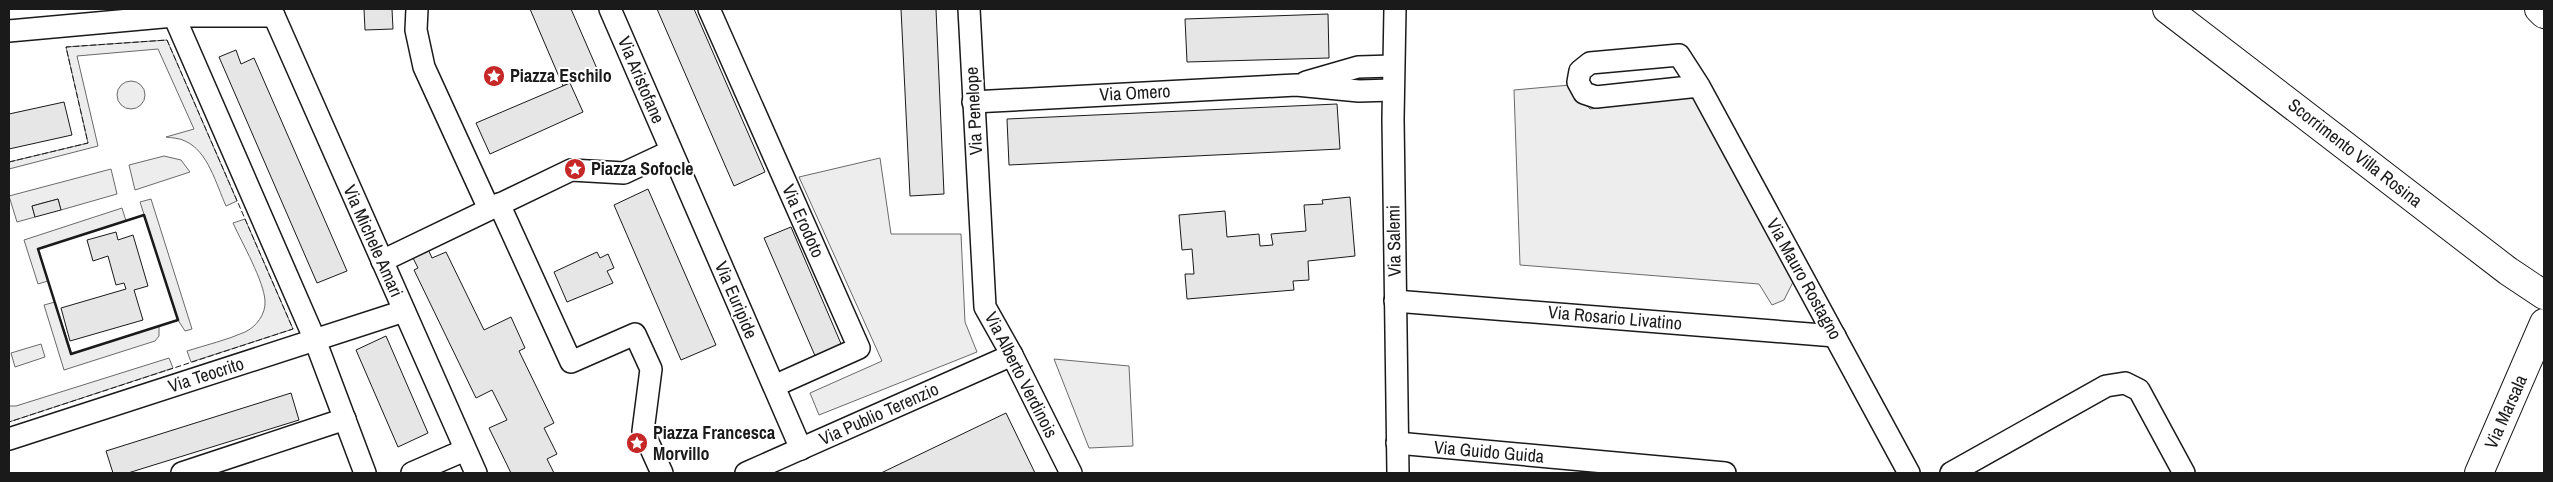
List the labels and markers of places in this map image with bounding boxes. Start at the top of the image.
place label: Piazza Eschilo [510,63,612,88]
place icon: Piazza Eschilo [482,64,506,88]
place label: Piazza Sofocle [591,156,694,181]
place icon: Piazza Sofocle [563,157,587,181]
place label: Piazza Francesca Morvillo [653,420,776,466]
place icon: Piazza Francesca Morvillo [625,431,649,455]

